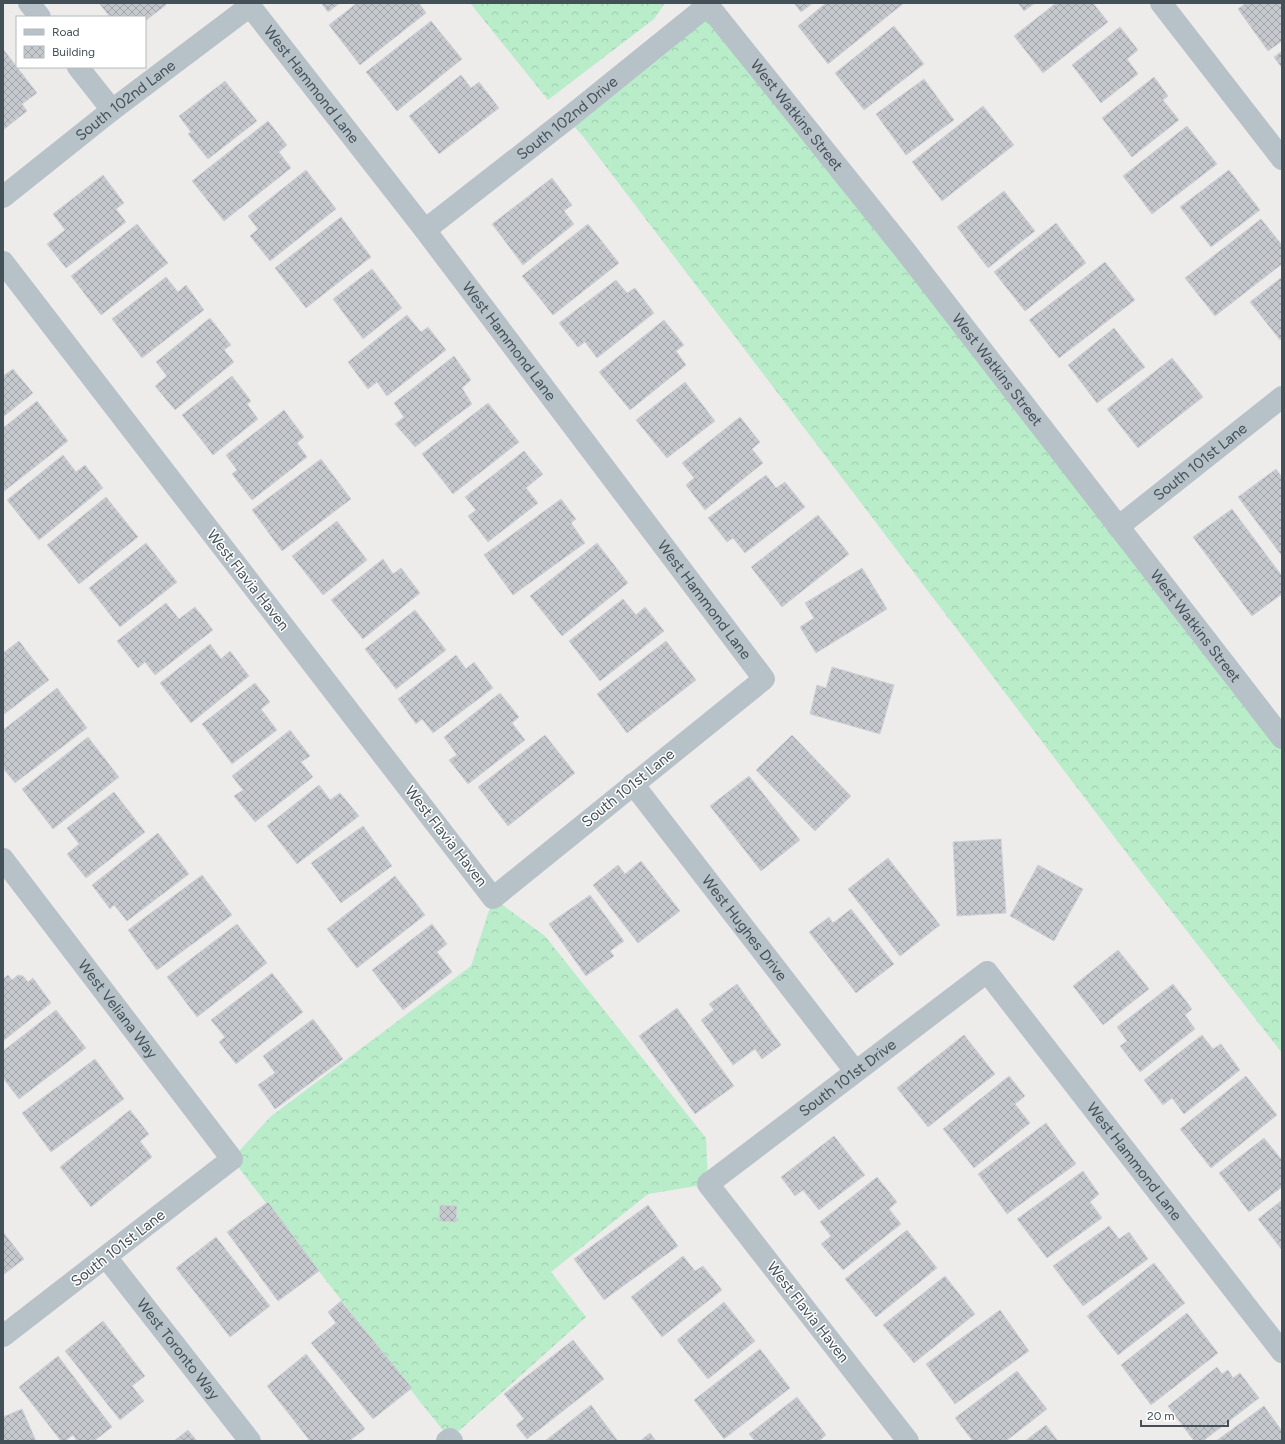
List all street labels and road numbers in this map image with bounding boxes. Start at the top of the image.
street label: West Hammond Lane [260,22,363,147]
street label: South 102nd Lane [72,56,179,145]
street label: West Watkins Street [747,56,847,175]
street label: South 102nd Drive [513,73,621,164]
street label: West Hammond Lane [458,278,560,404]
street label: West Watkins Street [948,310,1047,430]
street label: South 101st Lane [1150,419,1251,504]
street label: West Flavia Haven [203,526,293,634]
street label: West Hammond Lane [654,537,755,663]
street label: West Watkins Street [1146,566,1245,686]
street label: South 101st Lane [578,745,678,831]
street label: West Flavia Haven [401,782,491,890]
street label: West Hughes Drive [698,871,791,984]
street label: West Veliana Way [74,956,161,1062]
street label: South 101st Drive [796,1035,900,1121]
street label: West Hammond Lane [1083,1099,1186,1224]
street label: South 101st Lane [67,1206,169,1290]
street label: West Flavia Haven [763,1258,853,1366]
street label: West Toronto Way [133,1295,223,1404]

